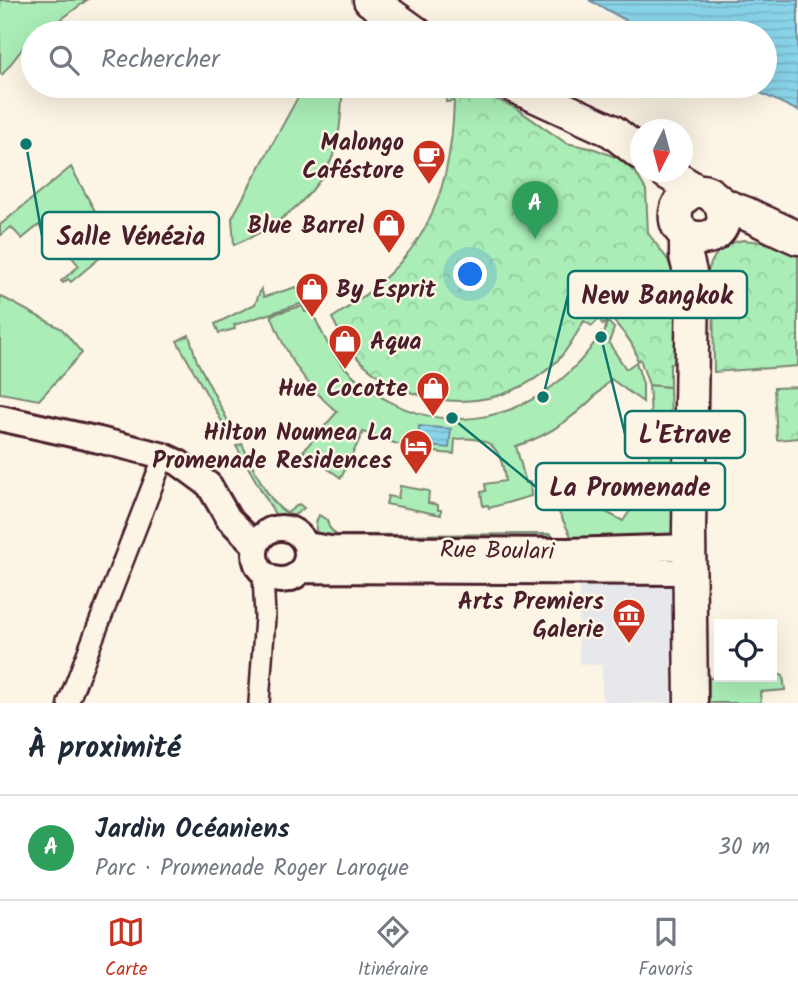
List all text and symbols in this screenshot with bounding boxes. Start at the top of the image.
search box [21,21,777,98]
text: Rechercher [101,39,220,81]
icon: search [45,41,83,79]
north arrow [630,119,693,182]
place label: Malongo Caféstore [302,124,404,191]
cafe icon: Malongo Caféstore [410,137,448,186]
pin: A [512,181,558,239]
shop icon: Blue Barrel [370,206,408,255]
place label: Blue Barrel [247,207,365,246]
callout: Salle Vénézia [42,212,219,259]
text: Salle Vénézia [57,217,205,259]
your location [453,257,487,291]
shop icon: By Esprit [293,270,331,319]
place label: By Esprit [336,271,437,310]
callout: New Bangkok [568,271,747,318]
text: New Bangkok [581,276,734,318]
shop icon: Aqua [326,322,364,371]
place label: Aqua [370,323,421,362]
shop icon: Hue Cocotte [414,369,452,418]
place label: Hue Cocotte [278,370,408,409]
callout: L'Etrave [625,411,745,458]
place label: Hilton Noumea La Promenade Residences [152,414,392,481]
text: L'Etrave [639,415,731,457]
hotel icon: Hilton Noumea La Promenade Residences [397,427,435,476]
callout: La Promenade [536,463,725,510]
text: La Promenade [549,468,711,510]
street label: Rue Boulari [439,531,556,572]
place label: Arts Premiers Galerie [458,583,604,650]
museum icon: Arts Premiers Galerie [610,596,648,645]
map controls [714,619,777,682]
button: locate [714,619,777,682]
text: À proximité [28,725,181,773]
text: Jardin Océaniens [95,809,290,851]
text: A [44,830,58,866]
text: 30 m [718,830,770,866]
text: Parc · Promenade Roger Laroque [95,851,409,887]
tab: Carte [105,913,148,985]
tab: Itinéraire [358,913,428,985]
tab: Favoris [639,913,693,985]

